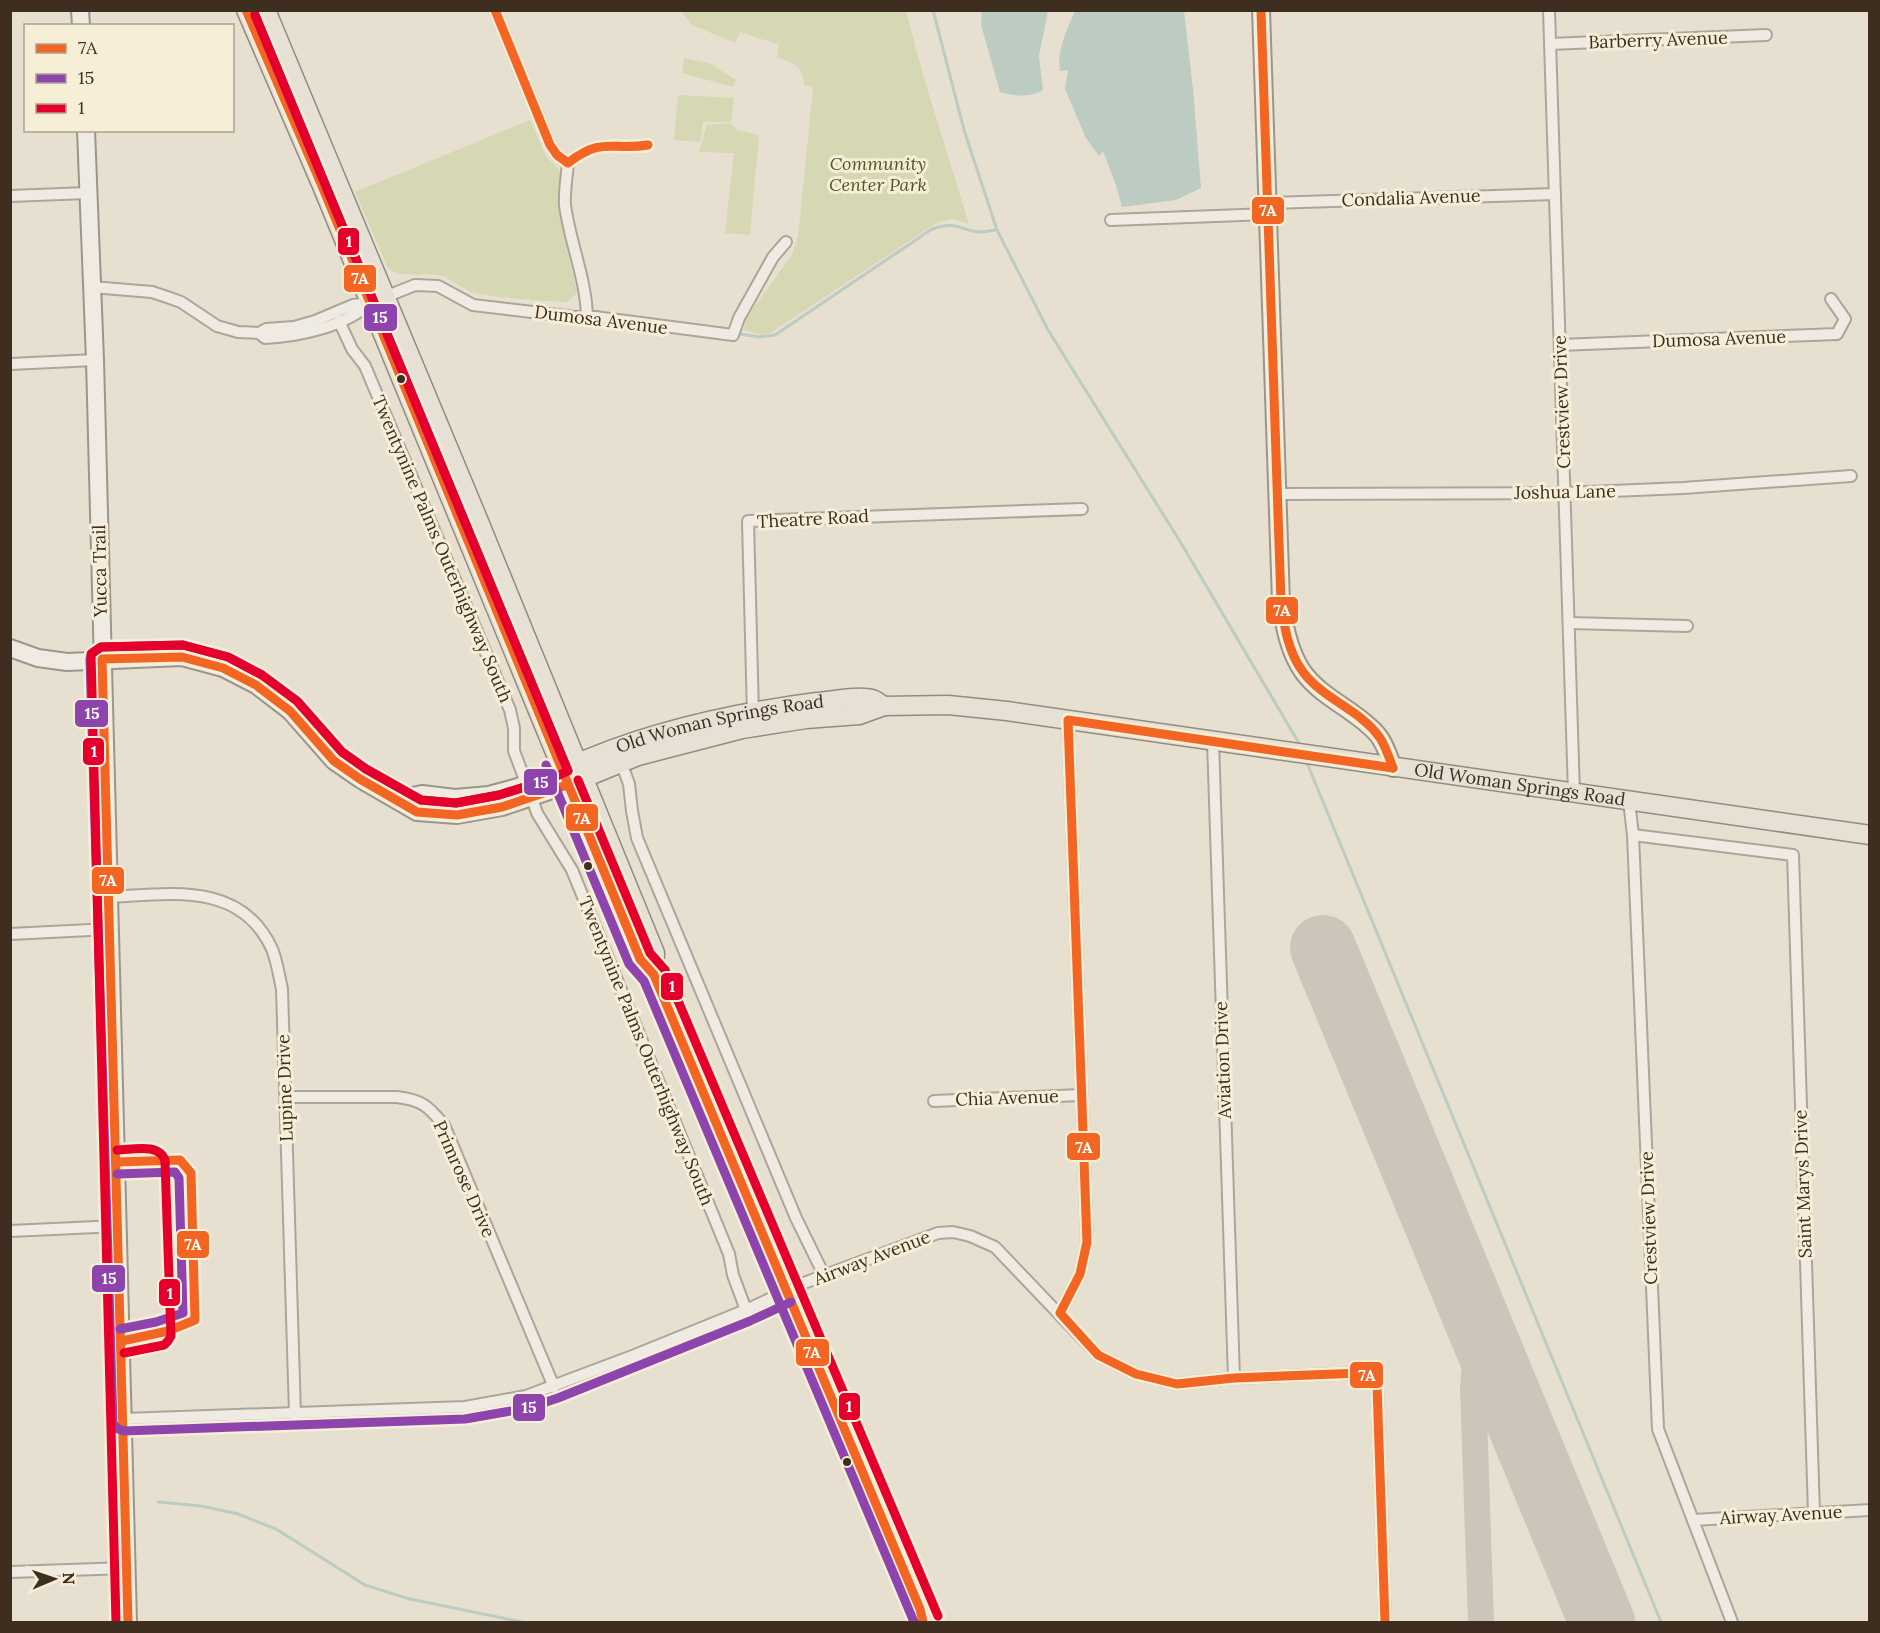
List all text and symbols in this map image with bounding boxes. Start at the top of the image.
legend [24,24,234,132]
street label: Barberry Avenue [1588,26,1728,53]
text: 7A [78,36,98,59]
text: 15 [78,66,94,89]
text: 1 [78,96,85,119]
park label: Community Center Park [829,152,927,196]
street label: Condalia Avenue [1341,184,1481,211]
line badge: 7A [1251,196,1285,225]
text: 7A [1259,200,1277,220]
line badge: 1 [337,227,360,256]
text: 1 [346,231,352,251]
line badge: 7A [343,264,377,293]
text: 7A [351,268,369,288]
street label: Dumosa Avenue [533,300,669,339]
line badge: 15 [363,303,398,332]
text: 15 [372,307,388,327]
street label: Dumosa Avenue [1652,325,1787,352]
street label: Crestview Drive [1548,335,1575,469]
unlabelled marker [395,373,407,385]
street label: Twentynine Palms Outerhighway South [367,392,518,706]
street label: Joshua Lane [1513,479,1616,504]
street label: Theatre Road [756,504,870,533]
street label: Yucca Trail [87,524,112,618]
line badge: 7A [1265,596,1299,625]
text: 7A [1273,600,1291,620]
street label: Old Woman Springs Road [613,689,825,758]
line badge: 15 [74,699,109,728]
text: 15 [84,703,100,723]
line badge: 1 [82,737,105,766]
text: 1 [91,741,97,761]
street label: Old Woman Springs Road [1413,758,1627,811]
line badge: 15 [523,768,558,796]
text: 15 [533,772,549,792]
line badge: 7A [565,803,599,832]
text: 7A [573,808,591,828]
unlabelled marker [582,860,594,872]
line badge: 7A [91,866,125,895]
text: 7A [99,870,117,890]
street label: Twentynine Palms Outerhighway South [574,893,719,1209]
line badge: 1 [660,972,684,1001]
text: 1 [669,976,675,996]
street label: Aviation Drive [1209,1001,1236,1120]
street label: Lupine Drive [271,1034,298,1142]
street label: Chia Avenue [955,1084,1059,1111]
street label: Saint Marys Drive [1788,1109,1817,1259]
street label: Primrose Drive [428,1117,501,1241]
line badge: 7A [1066,1132,1101,1161]
text: 7A [1075,1137,1093,1157]
street label: Crestview Drive [1635,1151,1662,1285]
street label: Airway Avenue [809,1225,934,1291]
line badge: 7A [176,1230,210,1259]
text: 7A [184,1234,202,1254]
line badge: 15 [91,1264,126,1293]
text: 15 [101,1268,117,1288]
line badge: 1 [158,1278,181,1307]
text: 1 [167,1283,173,1303]
line badge: 7A [795,1338,830,1367]
text: 7A [803,1342,821,1362]
line badge: 7A [1349,1361,1384,1389]
text: 7A [1358,1365,1376,1385]
line badge: 1 [838,1392,861,1421]
line badge: 15 [512,1393,546,1422]
text: 1 [846,1396,852,1416]
text: 15 [521,1397,537,1417]
unlabelled marker [841,1456,853,1468]
street label: Airway Avenue [1718,1500,1843,1529]
north arrow [24,1549,84,1609]
text: N [59,1572,79,1585]

